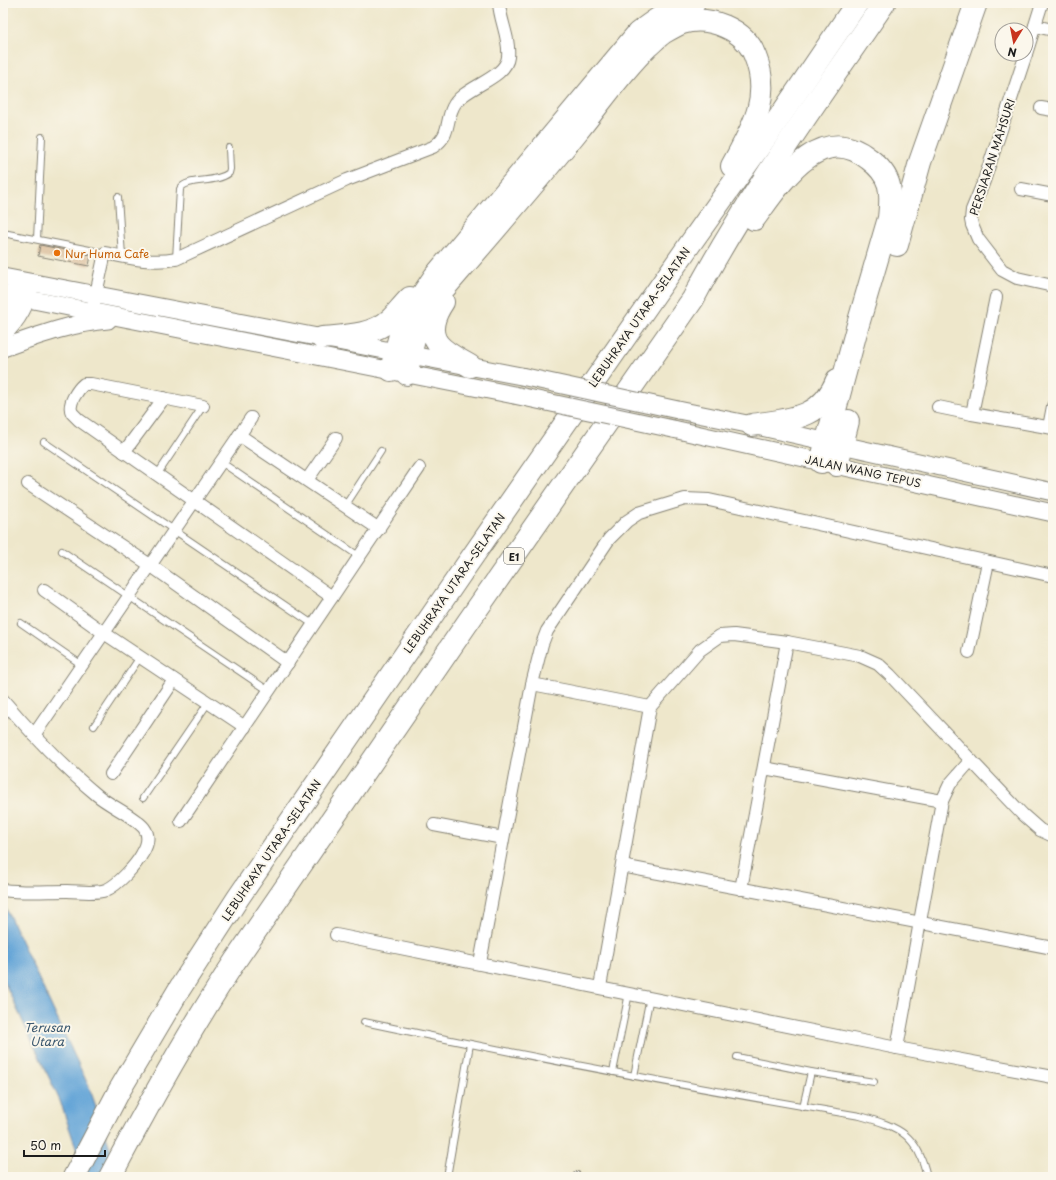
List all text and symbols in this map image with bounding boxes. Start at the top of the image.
north arrow [994,22,1034,62]
text: N [1006,43,1018,61]
street label: PERSIARAN MAHSURI [965,96,1019,218]
street label: LEBUHRAYA UTARA–SELATAN [584,244,694,390]
place label: Nur Huma Cafe [65,245,149,262]
marker: Nur Huma Cafe [52,248,62,258]
street label: JALAN WANG TEPUS [803,450,923,492]
street label: LEBUHRAYA UTARA–SELATAN [399,510,509,656]
road number: E1 [504,548,524,564]
street label: LEBUHRAYA UTARA–SELATAN [217,776,325,924]
water label: Terusan Utara [24,1018,71,1050]
scale bar [24,1132,105,1158]
text: 50 m [30,1136,61,1154]

